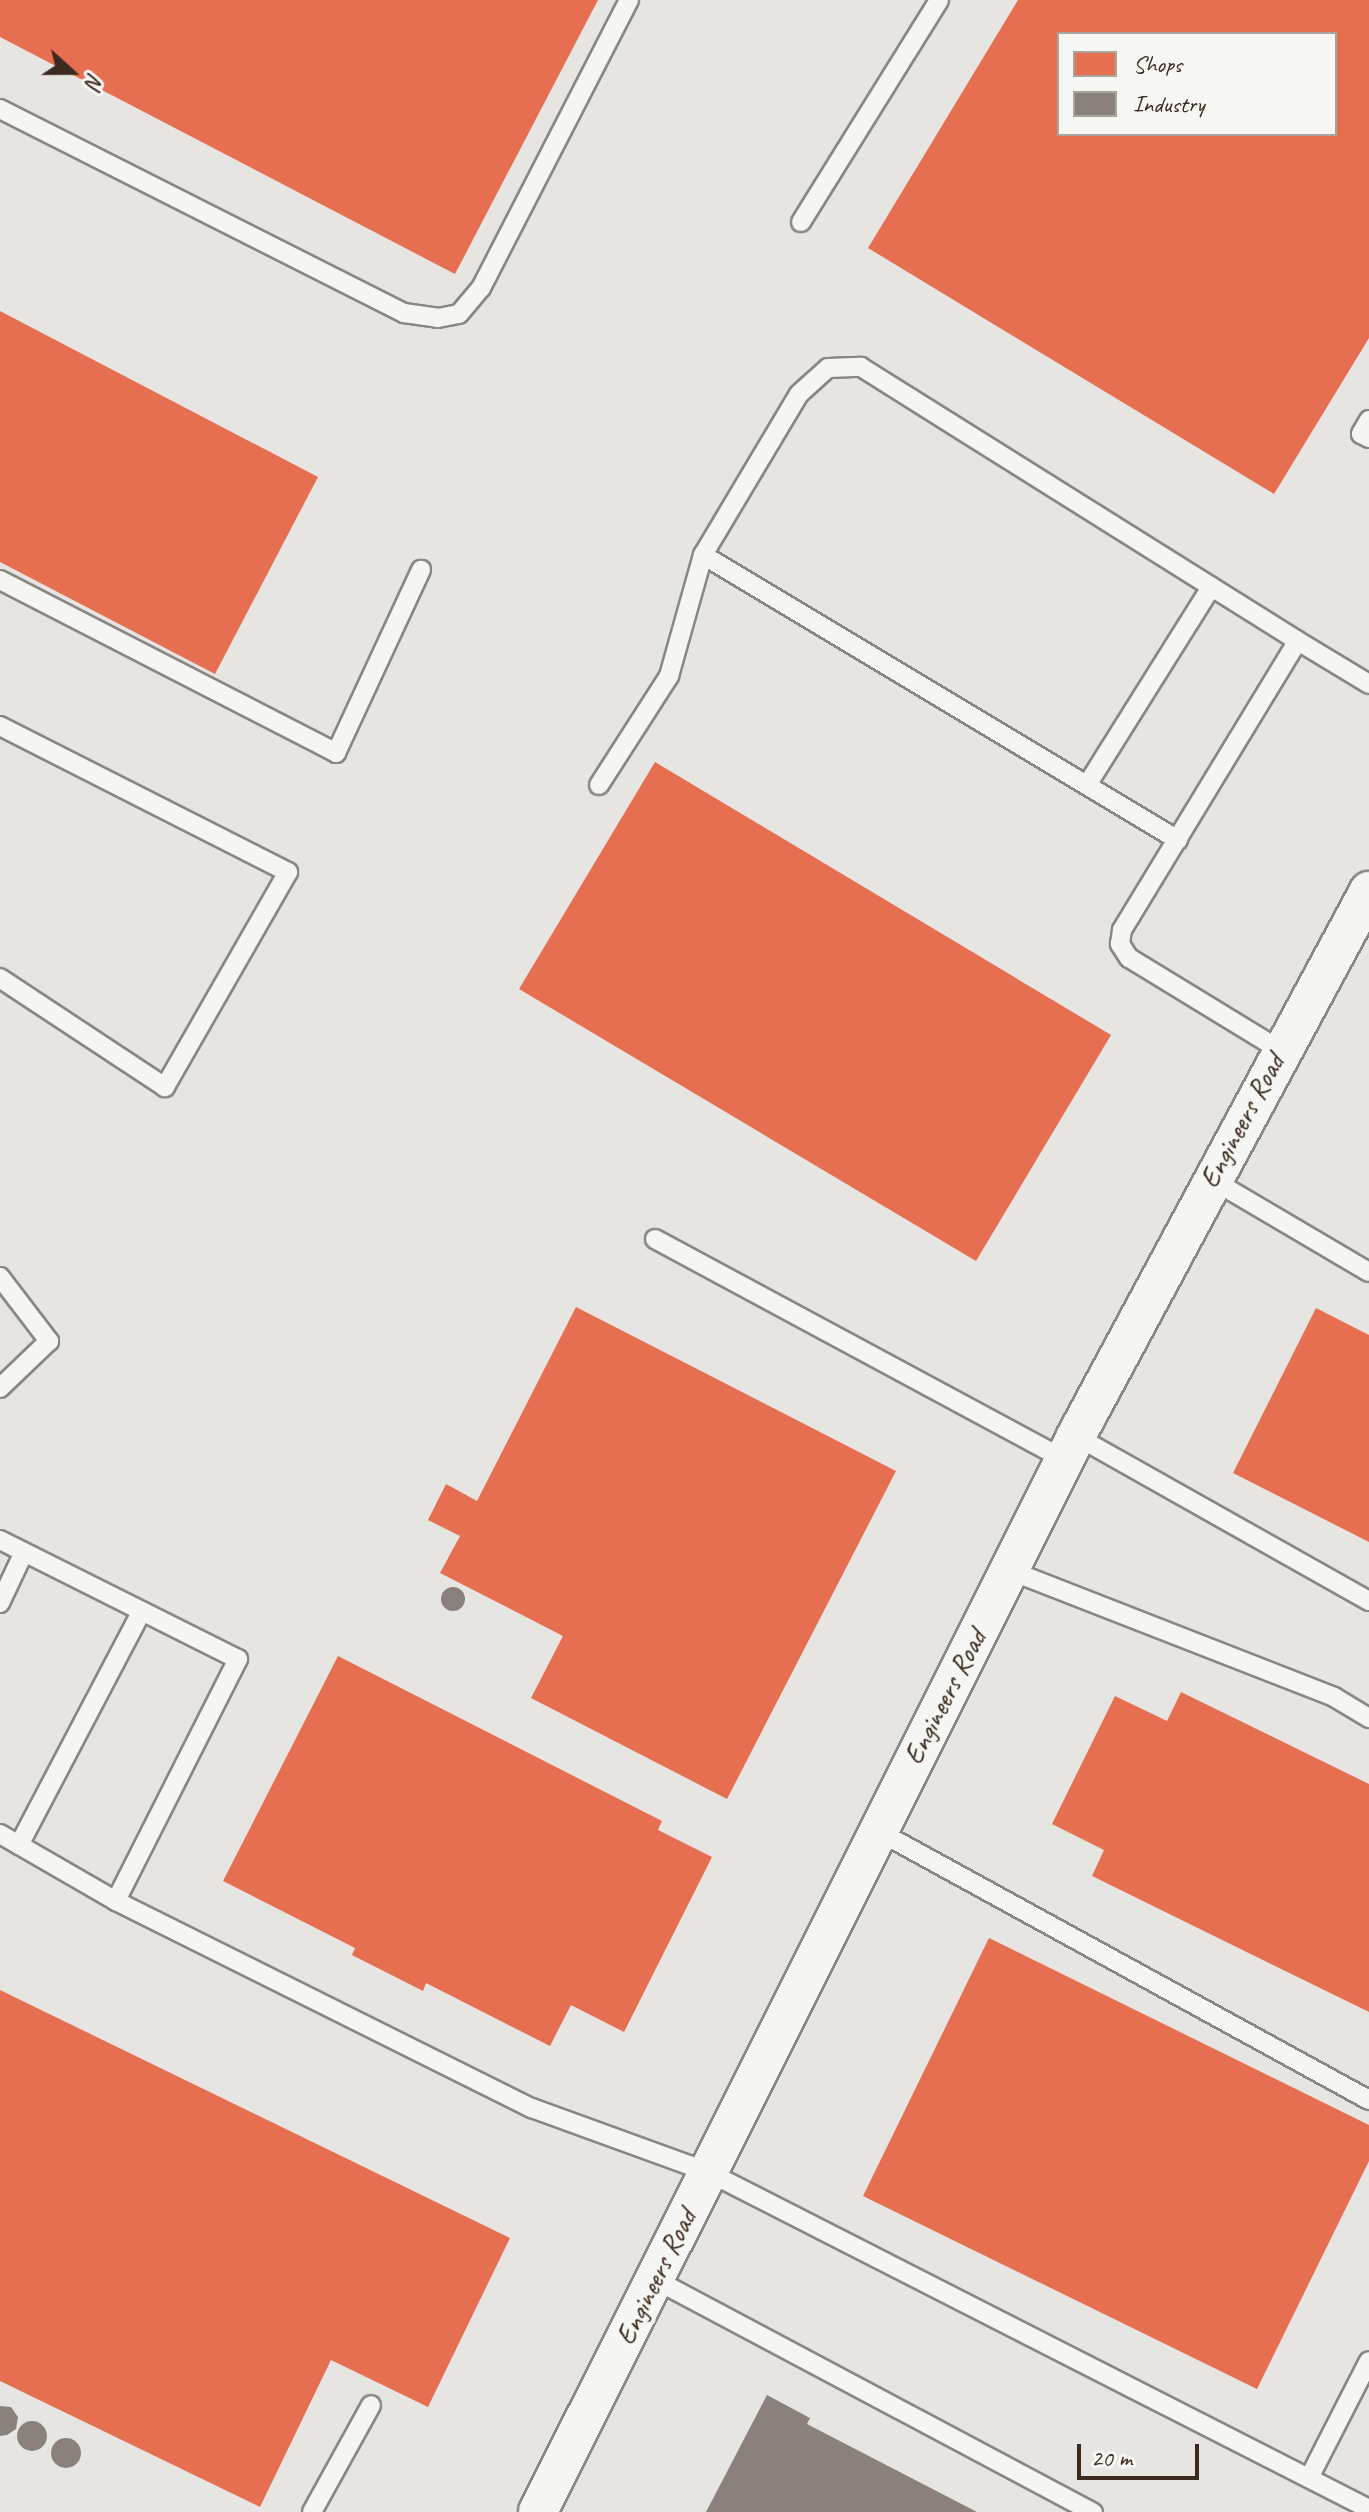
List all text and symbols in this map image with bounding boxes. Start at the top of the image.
north arrow [32,32,112,112]
legend [1057,32,1337,136]
text: Shops [1133,49,1182,79]
text: N [79,69,110,92]
text: Industry [1133,89,1204,119]
street label: Engineers Road [1193,1048,1291,1194]
street label: Engineers Road [897,1624,993,1770]
street label: Engineers Road [609,2204,703,2350]
scale bar [1081,2428,1203,2478]
text: 20 m [1091,2443,1132,2473]

